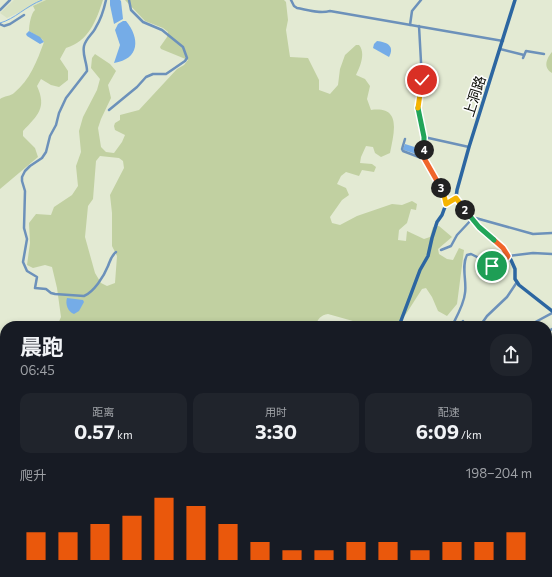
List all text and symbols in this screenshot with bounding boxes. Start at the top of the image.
pin [405,63,439,97]
icon: check [411,69,433,91]
street label: 上洞路 [459,73,489,119]
pin: 4 [414,140,434,160]
text: 4 [421,143,427,156]
pin: 3 [431,178,451,198]
text: 3 [438,181,444,194]
pin: 2 [455,200,475,220]
text: 2 [462,203,468,216]
pin [475,249,509,283]
icon: arrive [481,255,503,277]
text: 晨跑 [20,333,64,360]
button: share [490,334,532,376]
text: 06:45 [20,362,55,378]
text: 距离 [92,405,114,418]
text: 用时 [265,405,287,418]
text: 配速 [438,405,460,418]
text: 0.57 [74,419,115,443]
text: 3:30 [255,419,297,443]
text: 6:09 [416,419,459,443]
text: km [115,428,133,441]
text: /km [459,428,482,441]
text: 198–204 m [466,465,532,481]
text: 爬升 [20,467,46,483]

